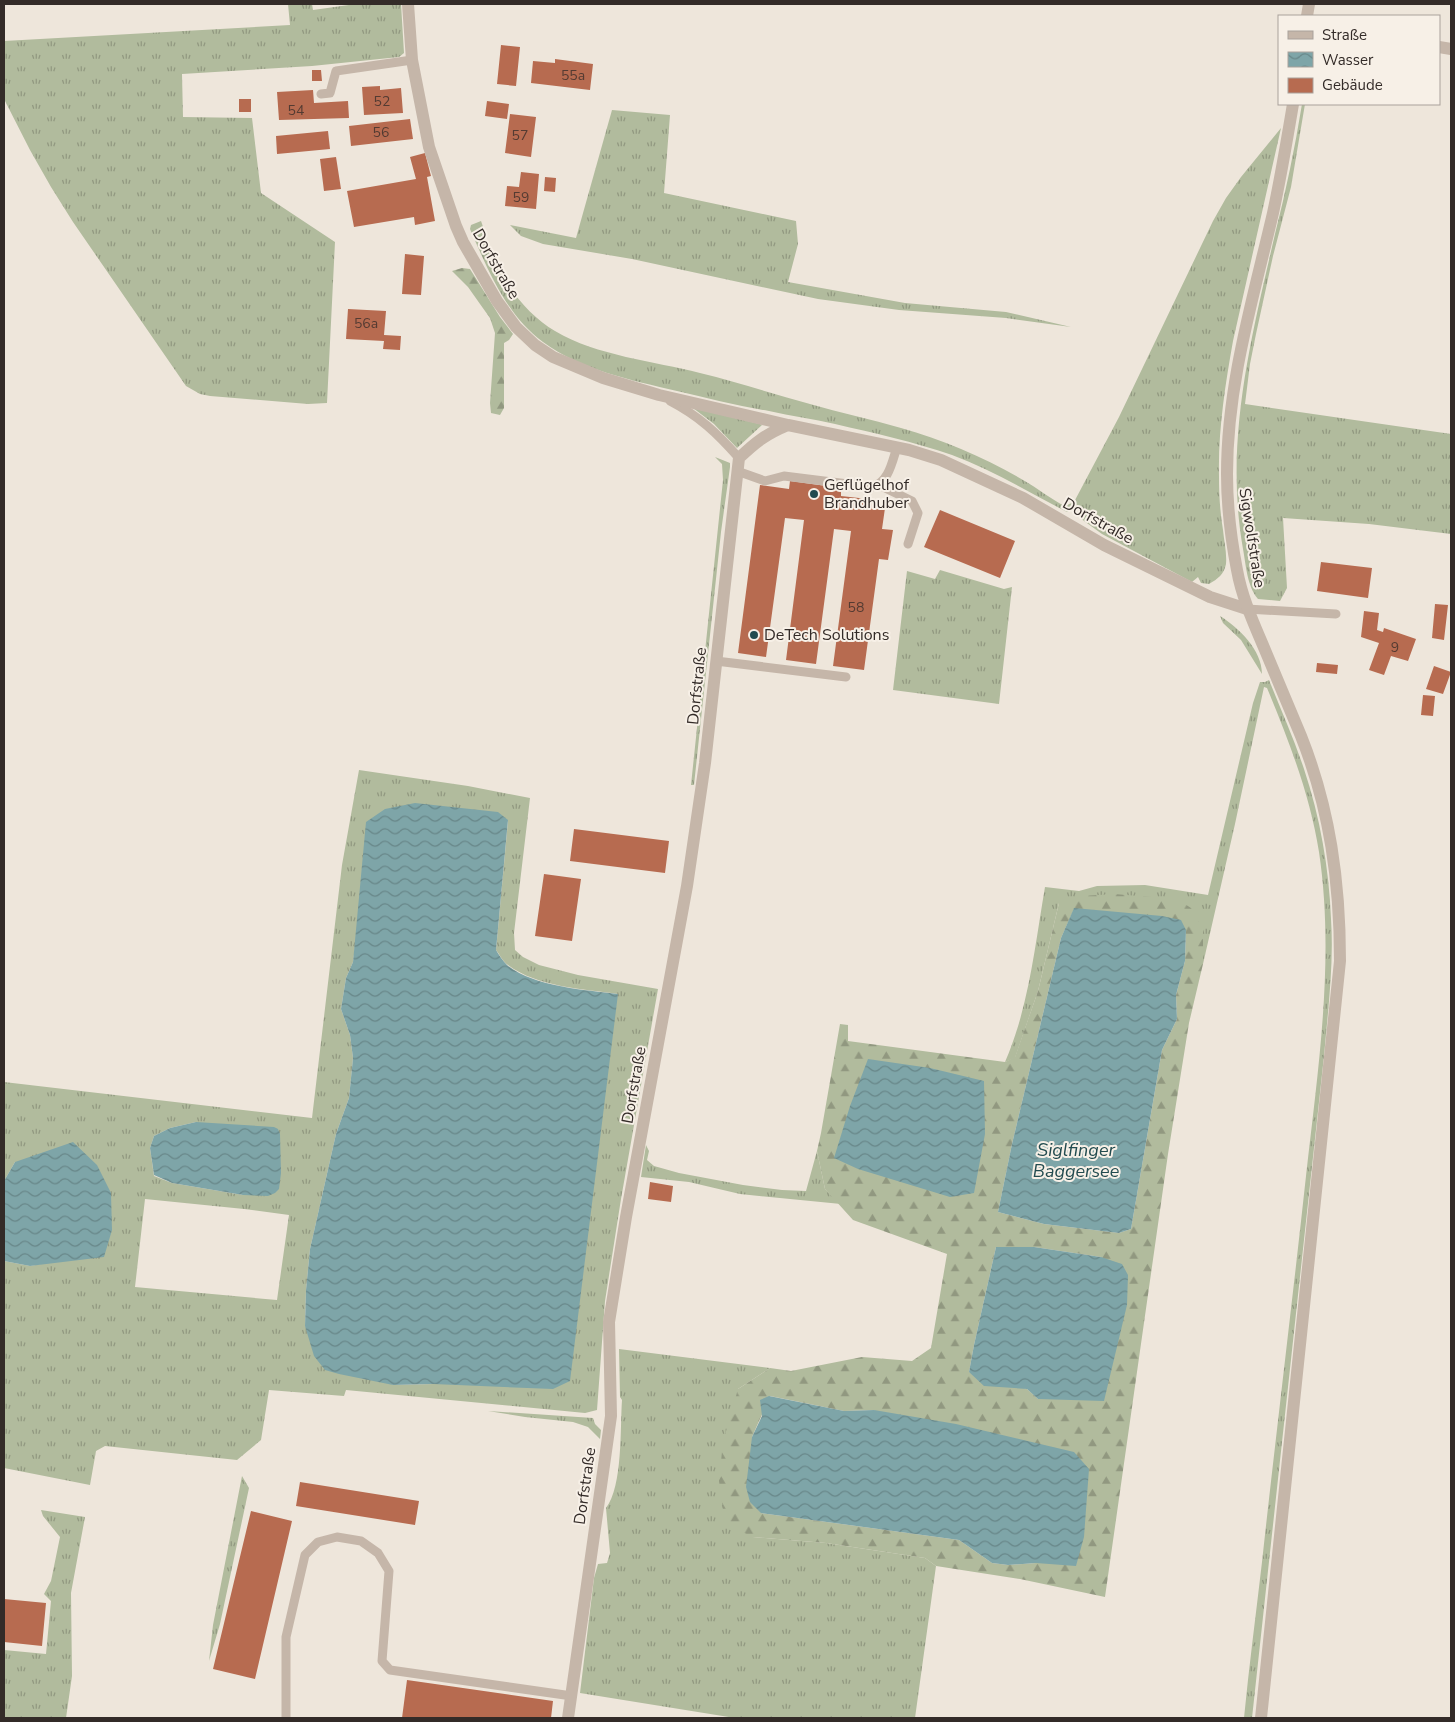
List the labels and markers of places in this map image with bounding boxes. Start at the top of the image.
place label: Geflügelhof Brandhuber [824,474,910,514]
marker: Geflügelhof Brandhuber [808,488,820,500]
place label: DeTech Solutions [764,624,889,646]
marker: DeTech Solutions [748,629,760,641]

